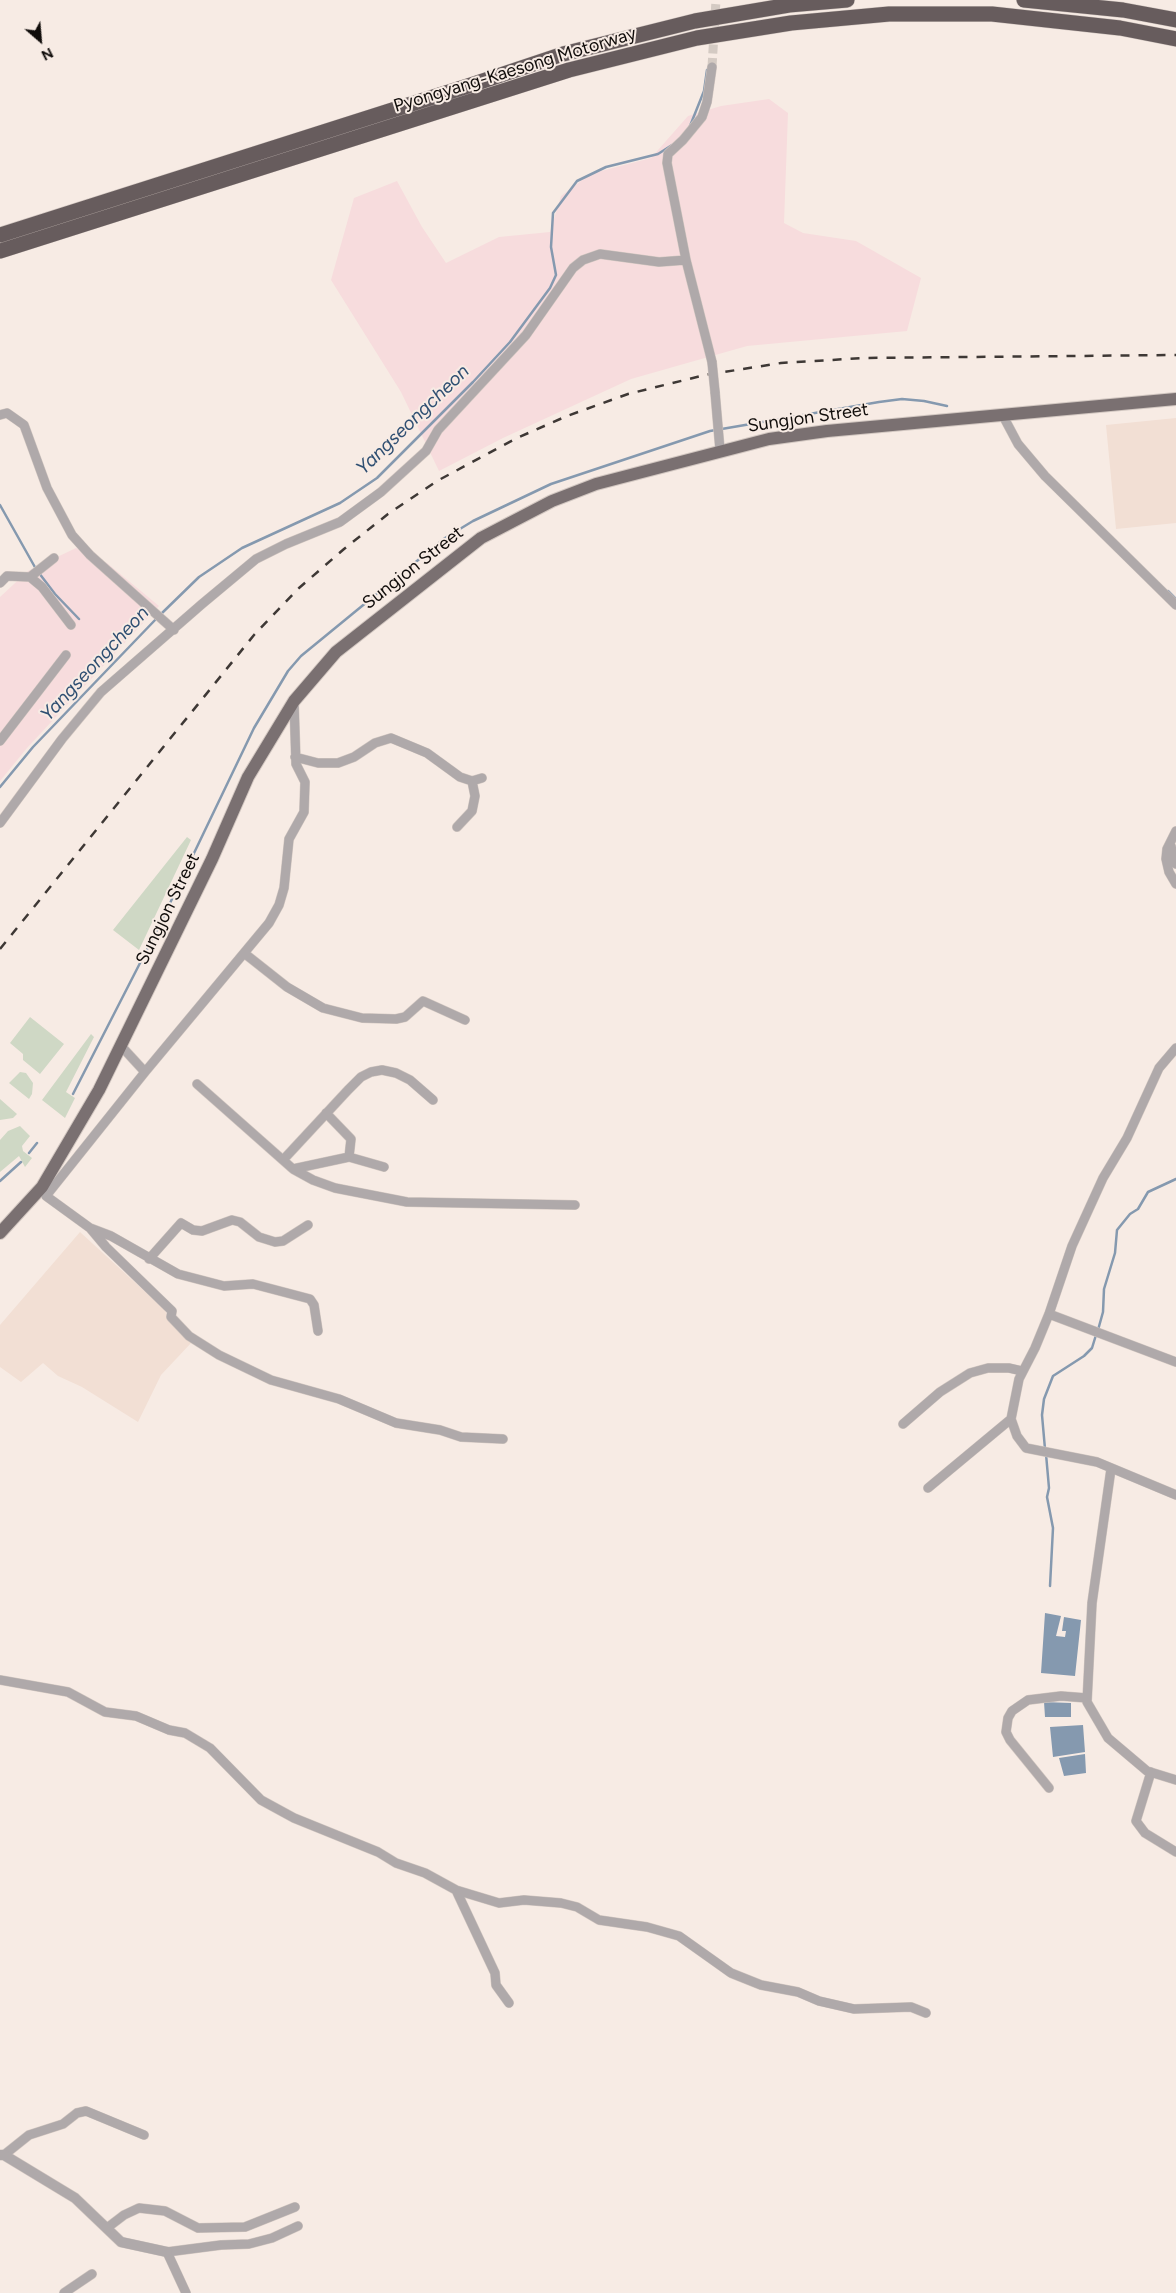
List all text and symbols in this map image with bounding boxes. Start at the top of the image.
north arrow [15,15,65,65]
street label: Pyongyang-Kaesong Motorway [391,23,639,117]
text: N [38,44,56,64]
water label: Yangseongcheon [352,360,474,480]
street label: Sungjon Street [746,399,870,437]
street label: Sungjon Street [358,522,468,614]
water label: Yangseongcheon [36,602,154,726]
street label: Sungjon Street [132,849,204,969]

